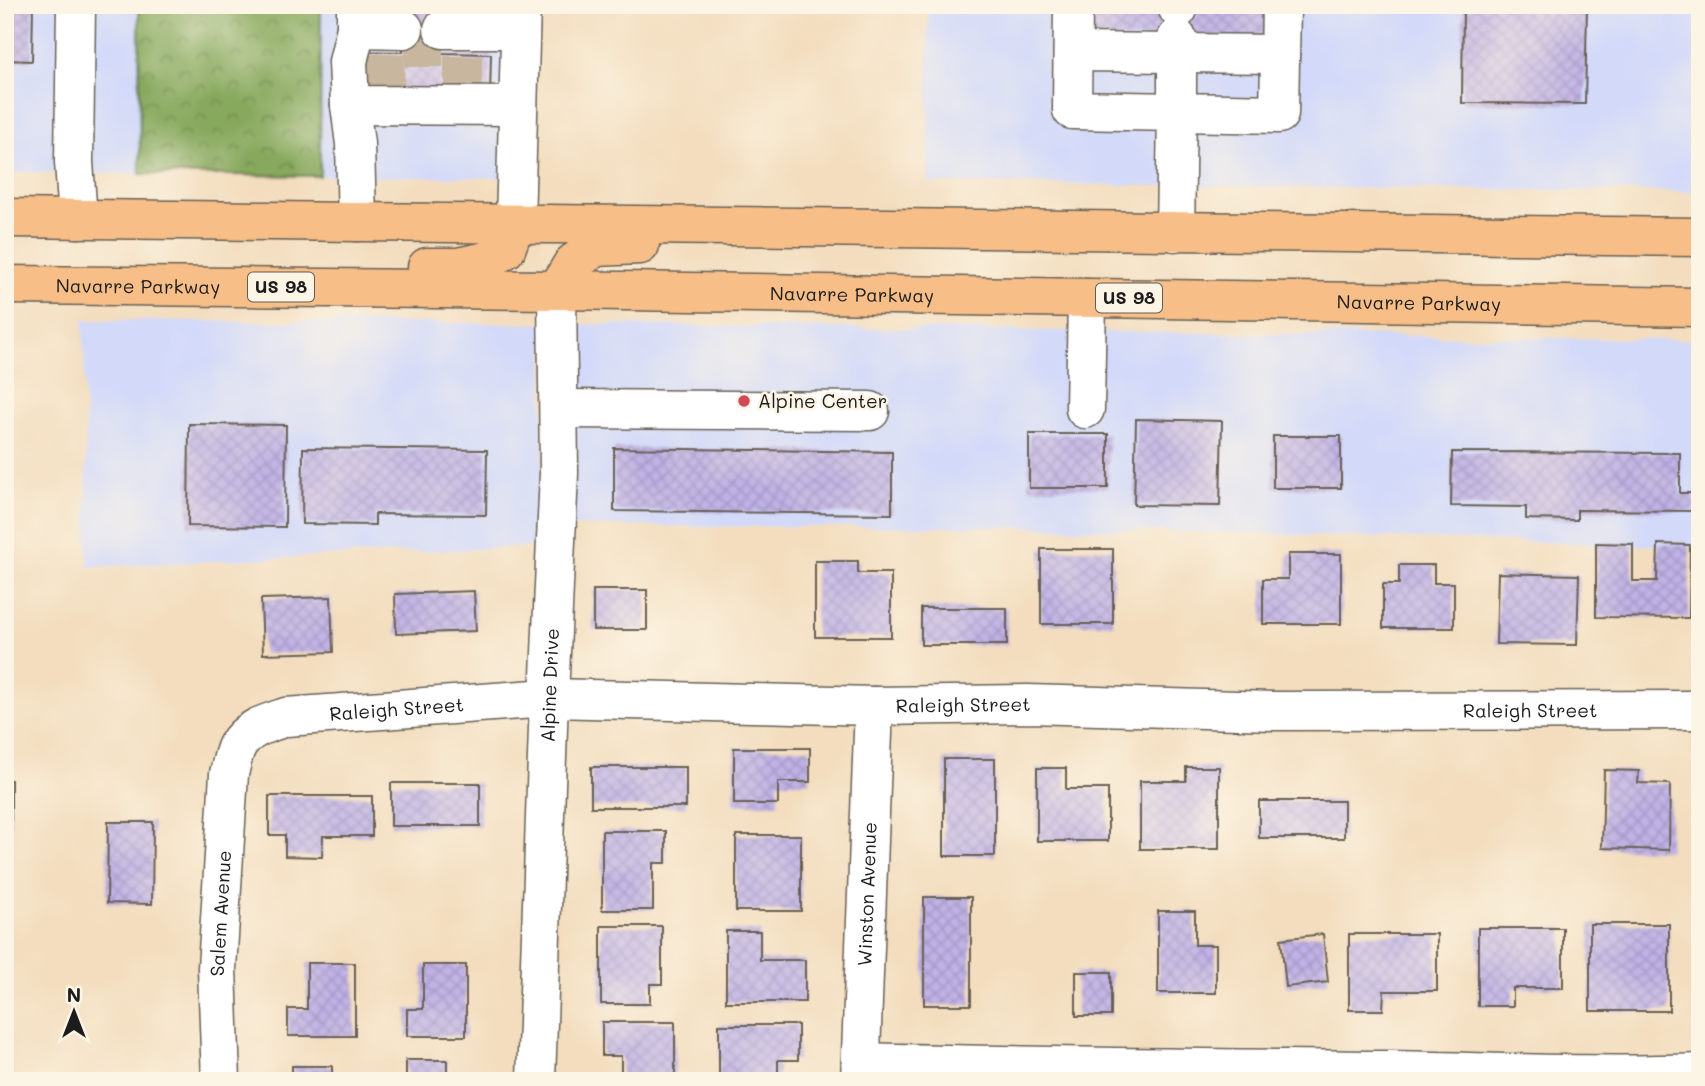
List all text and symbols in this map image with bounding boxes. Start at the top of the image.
street label: Navarre Parkway [56,272,220,299]
road number: US 98 [248,272,314,302]
street label: Navarre Parkway [770,280,934,308]
road number: US 98 [1096,284,1162,312]
street label: Navarre Parkway [1337,289,1501,316]
place label: Alpine Center [758,388,887,413]
marker: Alpine Center [736,393,752,409]
street label: Alpine Drive [535,628,564,743]
street label: Raleigh Street [329,691,465,726]
street label: Raleigh Street [896,691,1031,718]
street label: Raleigh Street [1463,697,1597,723]
street label: Winston Avenue [851,822,882,967]
street label: Salem Avenue [204,849,236,977]
north arrow [38,978,108,1048]
text: N [67,982,81,1007]

